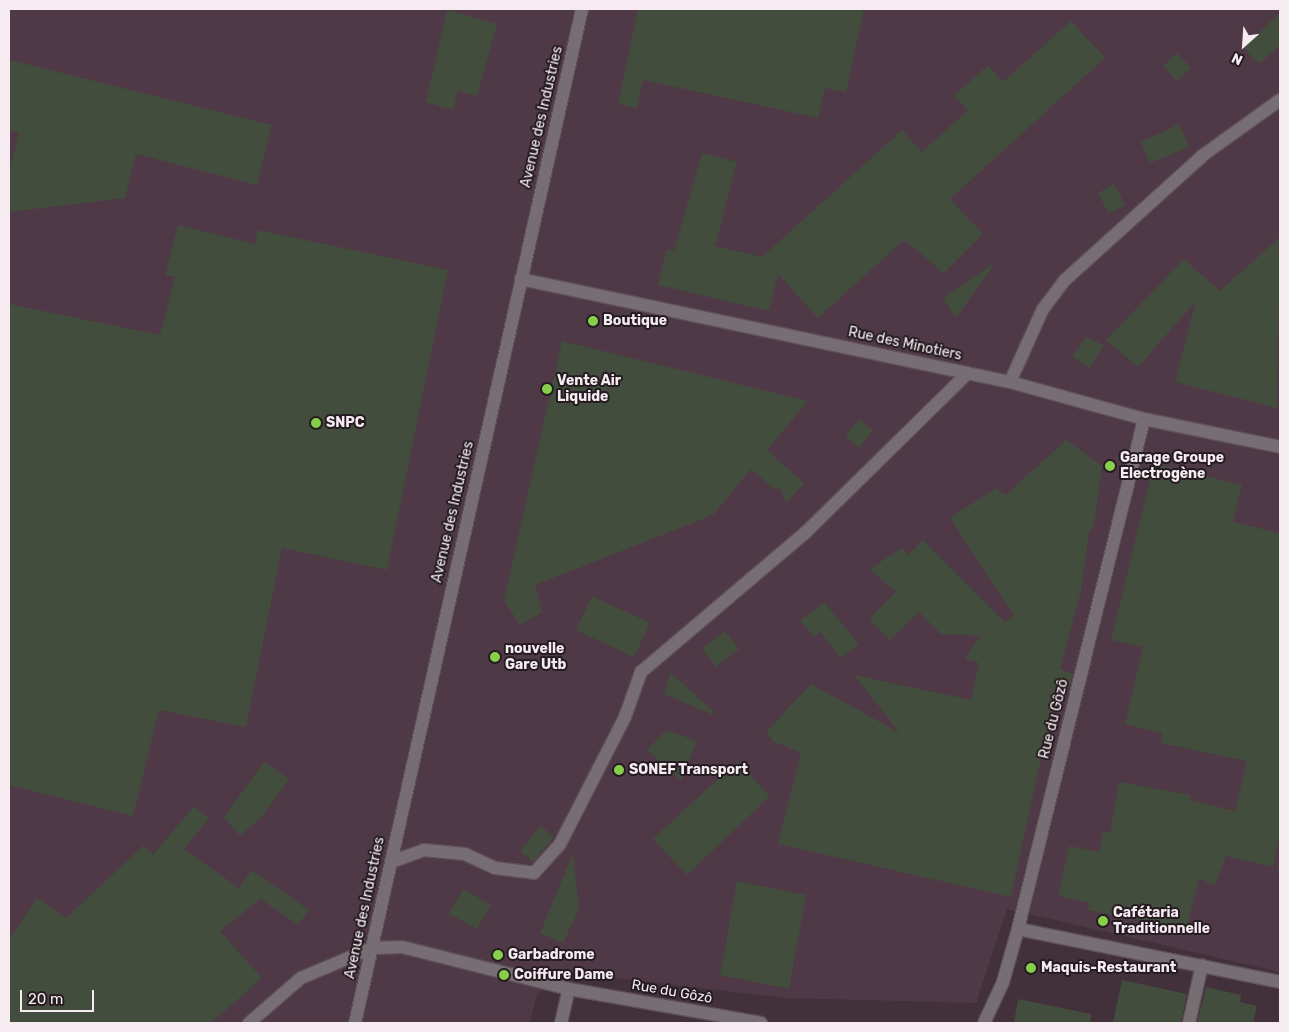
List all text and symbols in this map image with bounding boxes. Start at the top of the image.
north arrow [1219,20,1269,70]
street label: Avenue des Industries [518,45,566,189]
text: N [1229,49,1245,69]
place label: Boutique [603,313,667,329]
marker: Boutique [587,315,599,327]
street label: Rue des Minotiers [847,324,963,364]
place label: Vente Air Liquide [557,373,621,406]
marker: Vente Air Liquide [541,383,553,395]
place label: SNPC [326,415,365,431]
marker: SNPC [310,417,322,429]
street label: Avenue des Industries [429,440,477,584]
place label: Garage Groupe Electrogène [1120,450,1224,482]
marker: Garage Groupe Electrogène [1104,460,1116,472]
place label: nouvelle Gare Utb [505,641,566,674]
marker: nouvelle Gare Utb [489,651,501,663]
street label: Rue du Gôzô [1036,677,1072,761]
place label: SONEF Transport [629,762,749,778]
marker: SONEF Transport [613,764,625,776]
street label: Avenue des Industries [342,836,388,980]
place label: Cafétaria Traditionnelle [1113,905,1210,938]
marker: Cafétaria Traditionnelle [1097,915,1109,927]
place label: Garbadrome [508,947,595,963]
marker: Garbadrome [492,949,504,961]
place label: Maquis-Restaurant [1041,960,1176,976]
marker: Maquis-Restaurant [1025,962,1037,974]
place label: Coiffure Dame [514,967,614,983]
marker: Coiffure Dame [498,969,510,981]
street label: Rue du Gôzô [630,977,714,1007]
scale bar [22,980,96,1012]
text: 20 m [28,990,63,1008]

